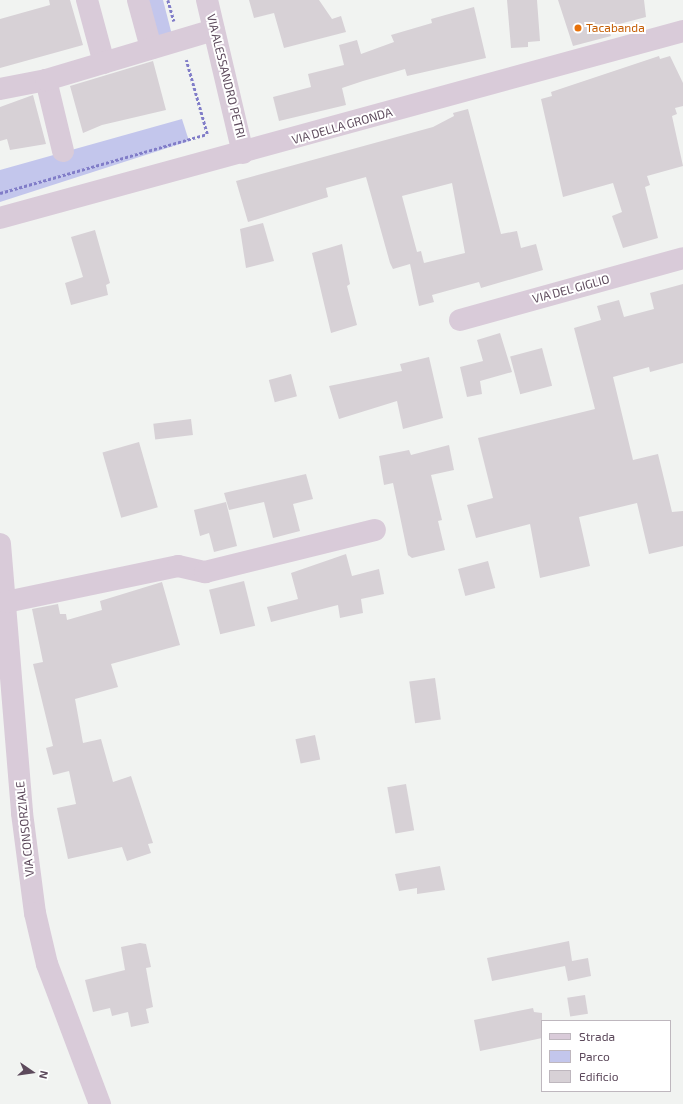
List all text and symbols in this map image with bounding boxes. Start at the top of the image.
street label: VIA ALESSANDRO PETRI [204,12,248,140]
place label: Tacabanda [586,21,645,35]
marker: Tacabanda [573,23,583,33]
street label: VIA DELLA GRONDA [290,105,394,147]
street label: VIA DEL GIGLIO [531,272,611,306]
street label: VIA CONSORZIALE [13,780,37,878]
legend [541,1020,671,1092]
text: Strada [579,1029,615,1043]
text: Parco [579,1049,610,1063]
north arrow [12,1052,52,1092]
text: N [37,1069,51,1080]
text: Edificio [579,1069,619,1083]

